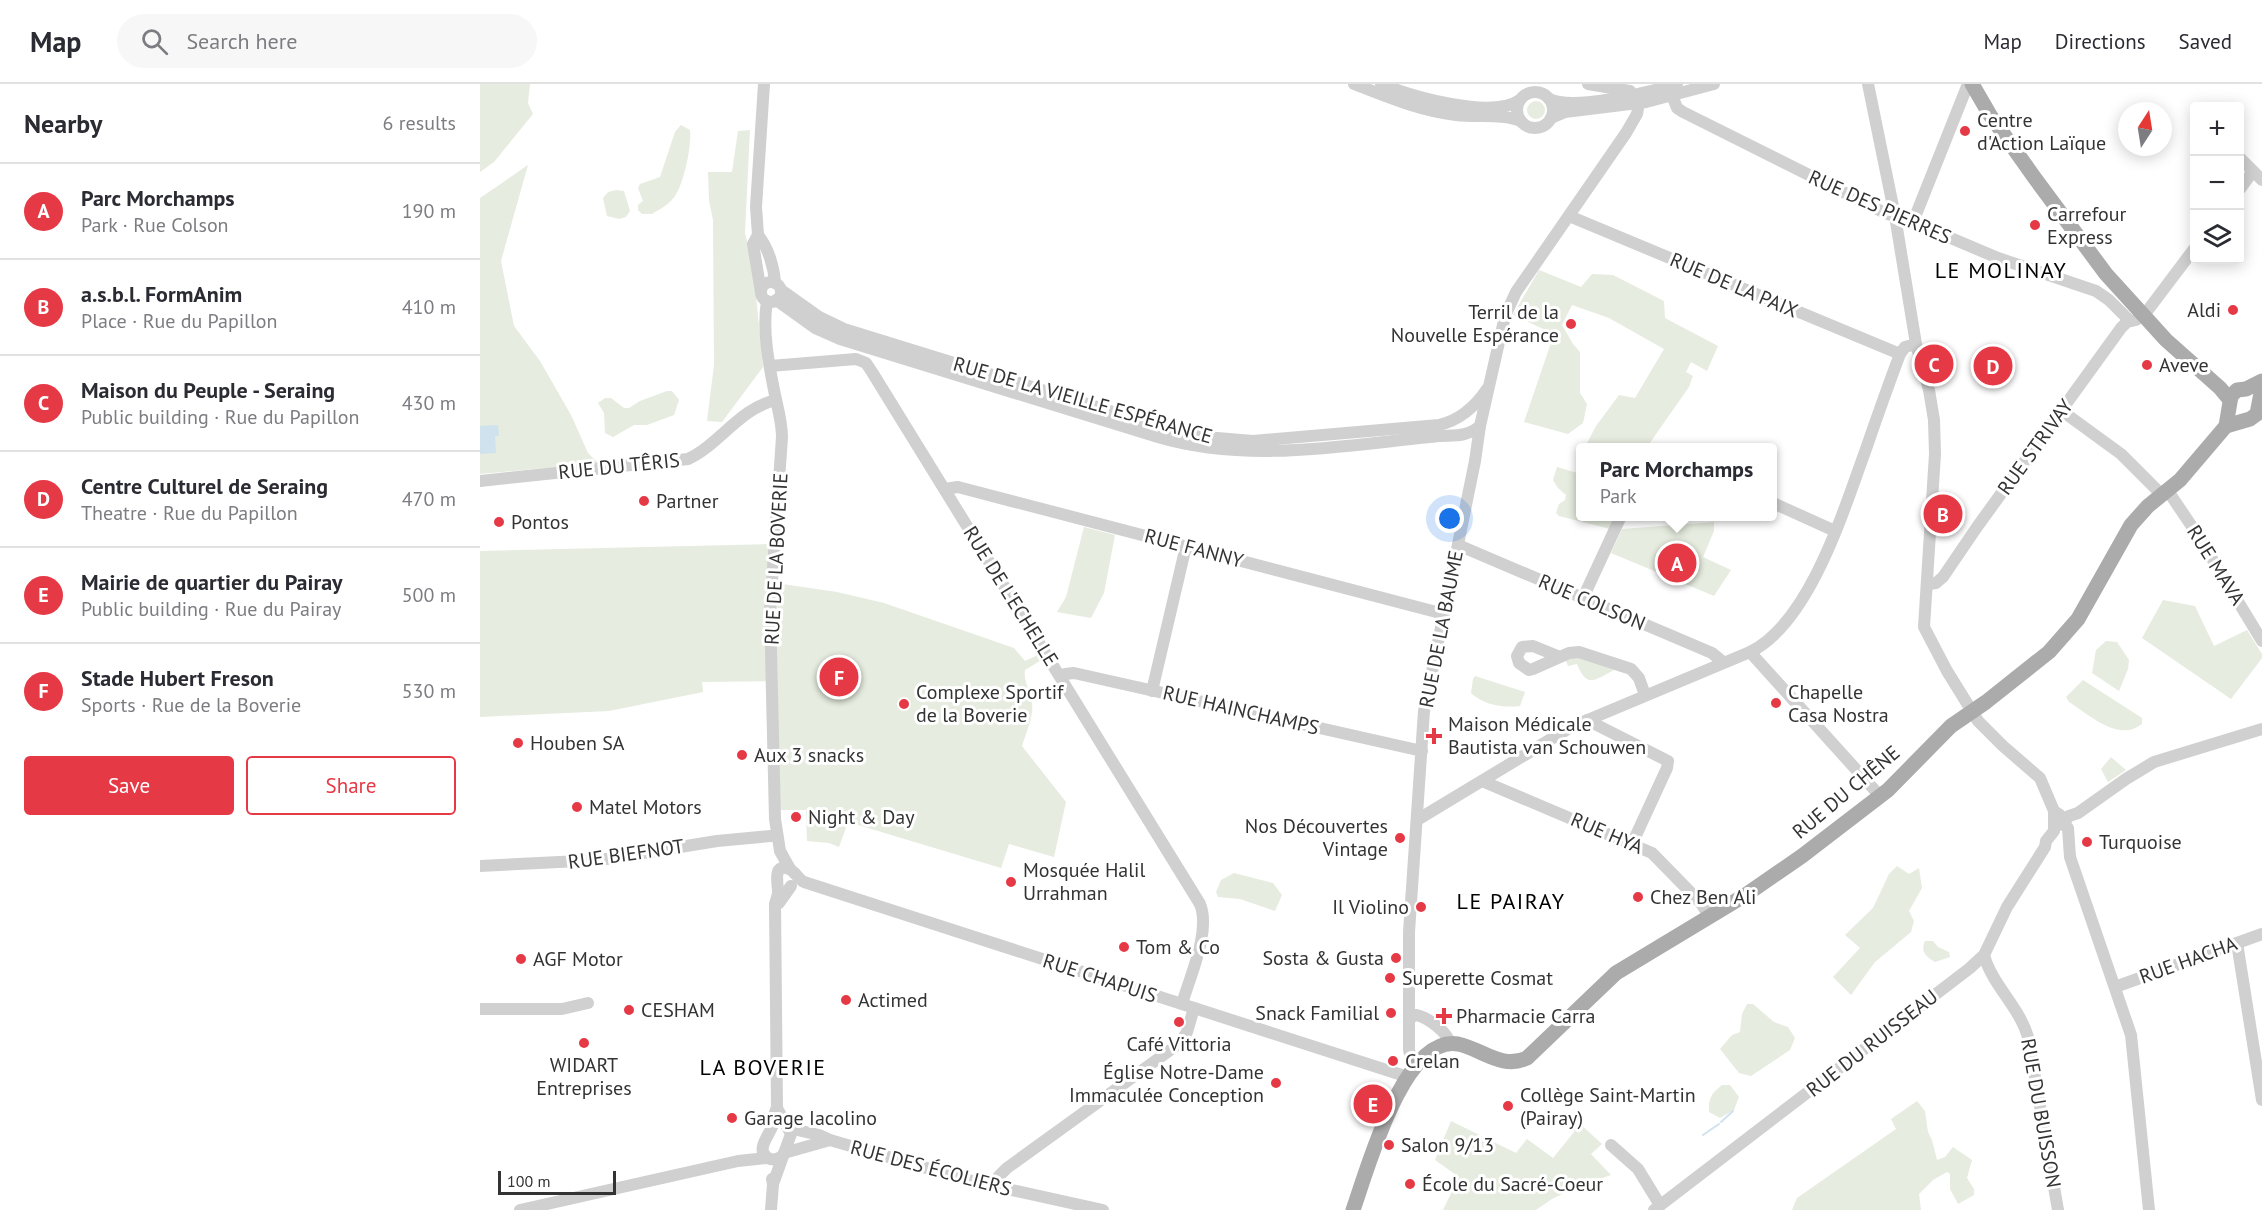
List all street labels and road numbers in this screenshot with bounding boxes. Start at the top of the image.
street label: RUE DES PIERRES [1805,164,1955,250]
street label: RUE DE LA PAIX [1666,246,1802,324]
street label: RUE DE LA VIEILLE ESPÉRANCE [950,350,1216,450]
street label: RUE STRIVAY [1991,393,2079,500]
street label: RUE DU TÊRIS [557,447,681,485]
street label: RUE DE LA BOVERIE [759,472,793,646]
street label: RUE MAVA [2181,520,2251,610]
street label: RUE DE L'ECHELLE [958,521,1064,671]
street label: RUE FANNY [1142,522,1247,574]
street label: RUE DE LA BAUME [1413,548,1469,710]
street label: RUE COLSON [1535,568,1649,636]
street label: RUE HAINCHAMPS [1160,679,1322,741]
street label: RUE DU CHÊNE [1787,740,1905,844]
street label: RUE HYA [1567,806,1647,860]
street label: RUE BIEFNOT [566,833,686,875]
street label: RUE HACHA [2136,930,2241,990]
street label: RUE CHAPUIS [1040,947,1160,1009]
street label: RUE DU RUISSEAU [1801,984,1943,1102]
street label: RUE DU BUISSON [2015,1036,2067,1190]
street label: RUE DES ÉCOLIERS [848,1134,1014,1202]

